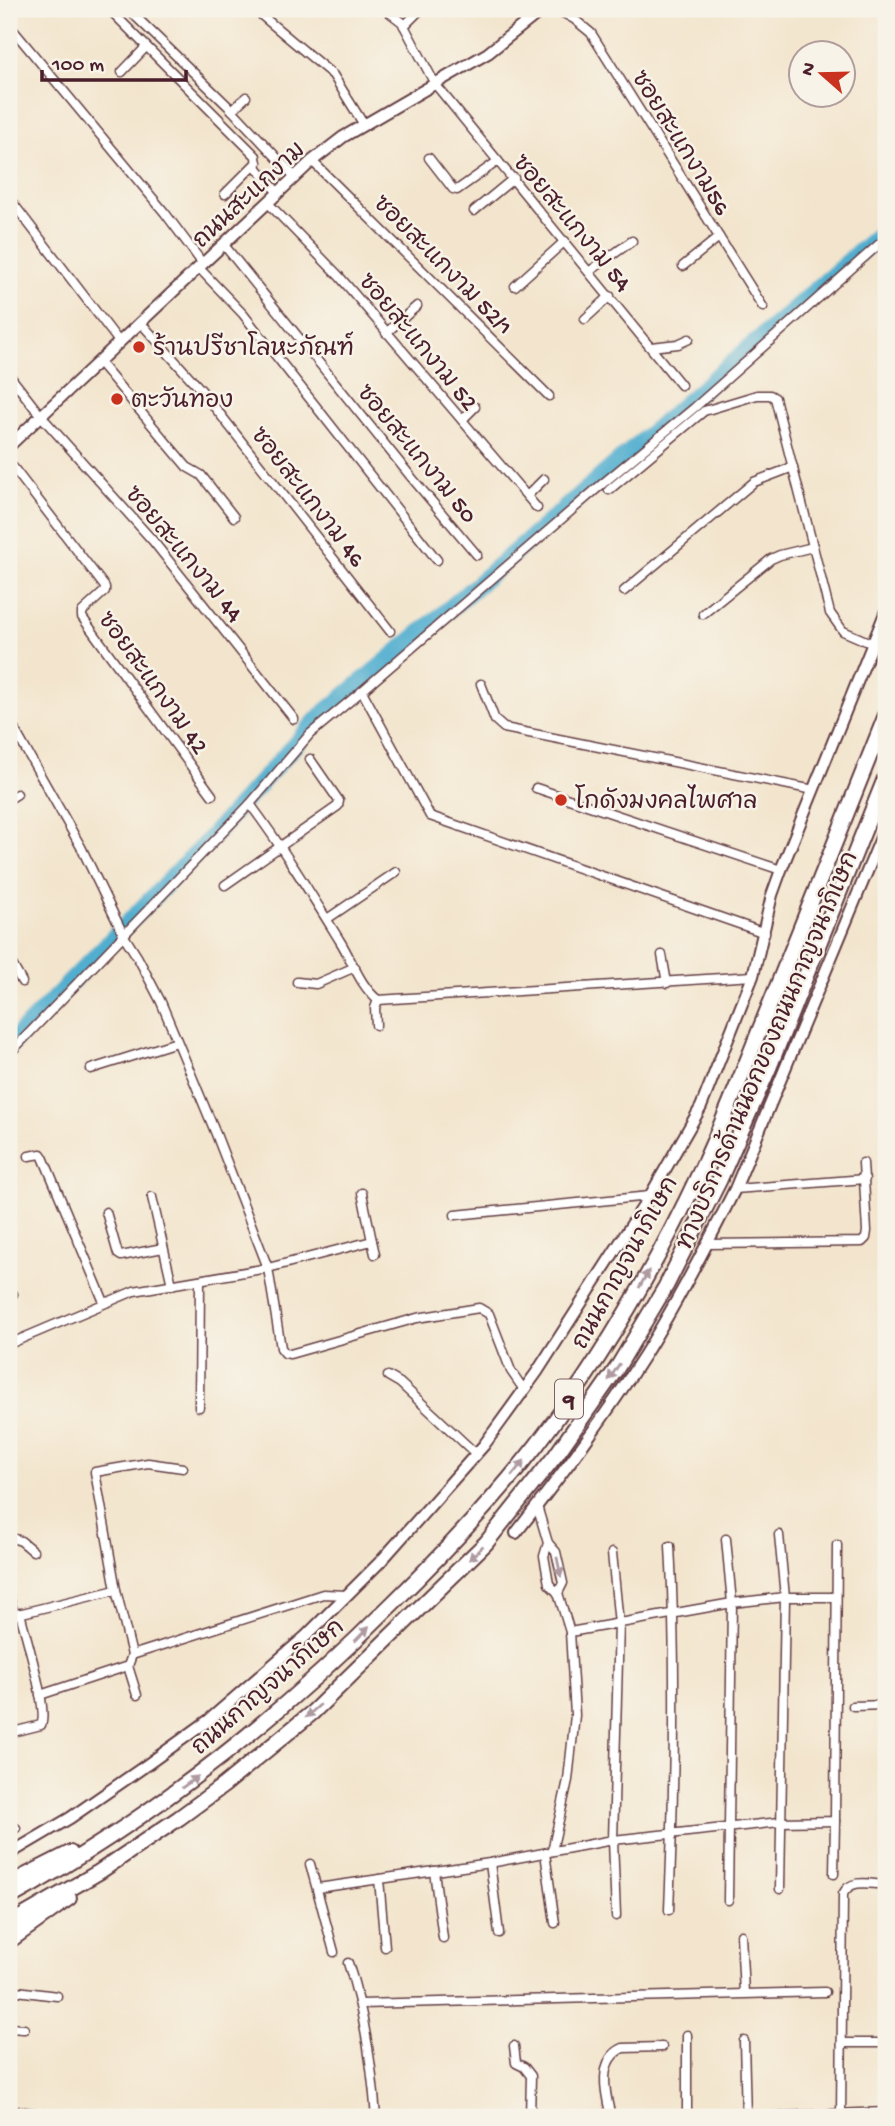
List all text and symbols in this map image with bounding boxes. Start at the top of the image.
scale bar [42,38,186,82]
north arrow [786,38,856,108]
text: 100 m [51,54,104,79]
text: N [796,60,822,79]
street label: ซอยสะแกงาม56 [623,66,736,222]
street label: ถนนสะแกงาม [188,137,313,256]
street label: ซอยสะแกงาม 54 [505,150,637,299]
street label: ซอยสะแกงาม 52/1 [365,190,518,343]
street label: ซอยสะแกงาม 52 [350,269,482,418]
place label: ร้านปรีชาโลหะภัณฑ์ [153,331,354,365]
marker: ร้านปรีชาโลหะภัณฑ์ [131,339,147,355]
street label: ซอยสะแกงาม 50 [349,380,482,531]
place label: ตะวันทอง [131,386,233,417]
marker: ตะวันทอง [109,391,125,407]
street label: ซอยสะแกงาม 46 [243,422,370,575]
street label: ซอยสะแกงาม 44 [117,481,248,630]
street label: ซอยสะแกงาม 42 [90,607,213,761]
place label: โกดังมงคลไพศาล [575,784,757,818]
marker: โกดังมงคลไพศาล [553,792,569,808]
street label: ทางบริการด้านนอกของถนนกาญจนาภิเษก [668,846,867,1255]
street label: ถนนกาญจนาภิเษก [565,1171,687,1355]
one-way arrow [638,1270,650,1289]
one-way arrow [607,1363,621,1381]
road number: 9 [555,1380,583,1418]
one-way arrow [510,1460,525,1478]
one-way arrow [468,1544,485,1561]
one-way arrow [554,1556,565,1578]
street label: ถนนกาญจนาภิเษก [185,1612,352,1763]
one-way arrow [354,1626,371,1643]
one-way arrow [304,1703,322,1719]
one-way arrow [181,1775,199,1789]

